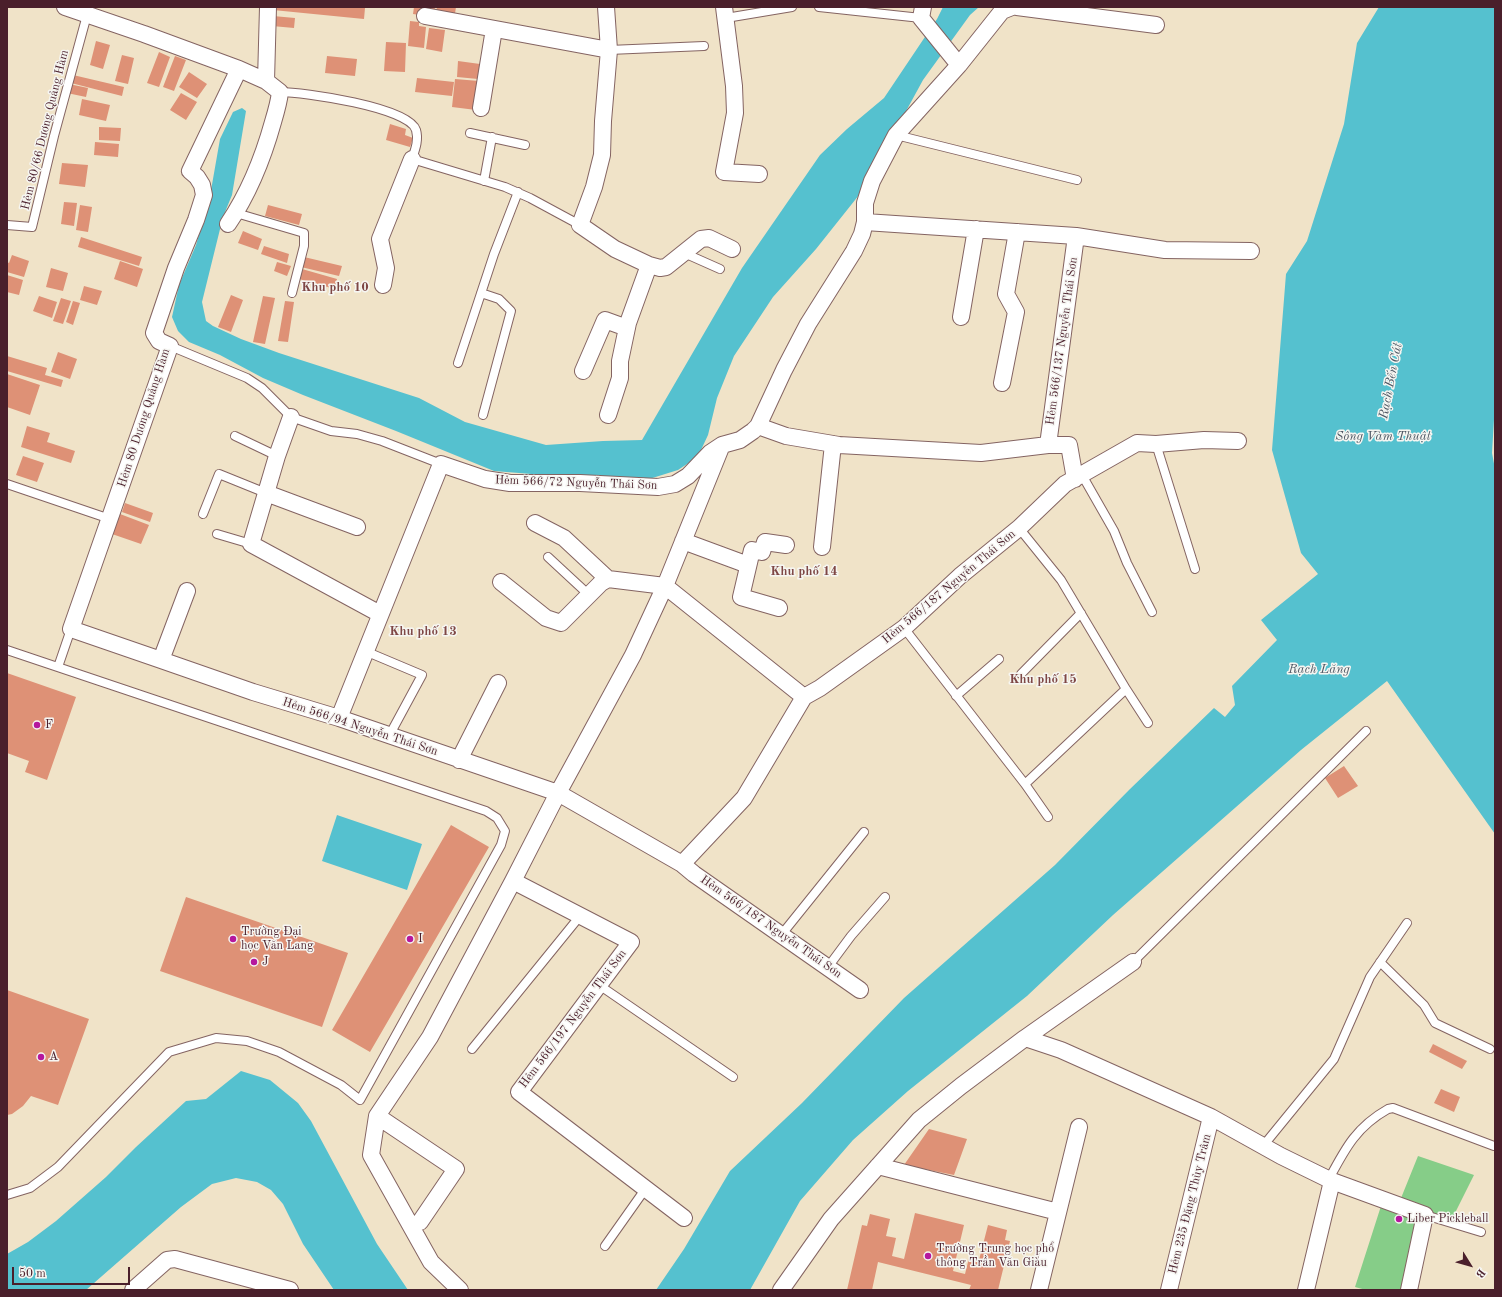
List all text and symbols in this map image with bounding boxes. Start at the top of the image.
street label: Hẻm 80/66 Dương Quảng Hàm [18,48,72,212]
street label: Hẻm 566/137 Nguyễn Thái Sơn [1043,256,1081,426]
district label: Khu phố 10 [301,280,369,296]
water label: Rạch Bến Cát [1376,342,1406,420]
street label: Hẻm 80 Dương Quảng Hàm [115,347,173,489]
water label: Sông Vàm Thuật [1335,429,1431,445]
street label: Hẻm 566/72 Nguyễn Thái Sơn [495,473,657,493]
street label: Hẻm 566/187 Nguyễn Thái Sơn [879,527,1019,647]
district label: Khu phố 14 [770,564,838,580]
district label: Khu phố 13 [389,624,457,640]
water label: Rạch Lăng [1288,662,1350,678]
district label: Khu phố 15 [1009,672,1077,688]
street label: Hẻm 566/94 Nguyễn Thái Sơn [280,695,440,759]
place label: F [45,718,53,732]
marker: F [32,720,42,730]
street label: Hẻm 566/187 Nguyễn Thái Sơn [697,872,845,982]
place label: Trường Đại học Văn Lang [241,925,313,953]
place label: I [418,932,423,946]
marker: Trường Đại học Văn Lang [228,934,238,944]
marker: I [405,934,415,944]
street label: Hẻm 566/197 Nguyễn Thái Sơn [516,947,630,1091]
place label: J [262,955,268,969]
marker: J [249,957,259,967]
place label: A [49,1050,58,1064]
marker: A [36,1052,46,1062]
street label: Hẻm 235 Đặng Thùy Trâm [1166,1133,1214,1275]
place label: Liber Pickleball [1407,1212,1488,1226]
marker: Liber Pickleball [1394,1214,1404,1224]
place label: Trường Trung học phổ thông Trần Văn Giàu [936,1242,1054,1270]
north arrow [1450,1245,1490,1285]
marker: Trường Trung học phổ thông Trần Văn Giàu [923,1251,933,1261]
scale bar [14,1259,132,1285]
text: B [1473,1266,1487,1279]
text: 50 m [19,1268,46,1280]

